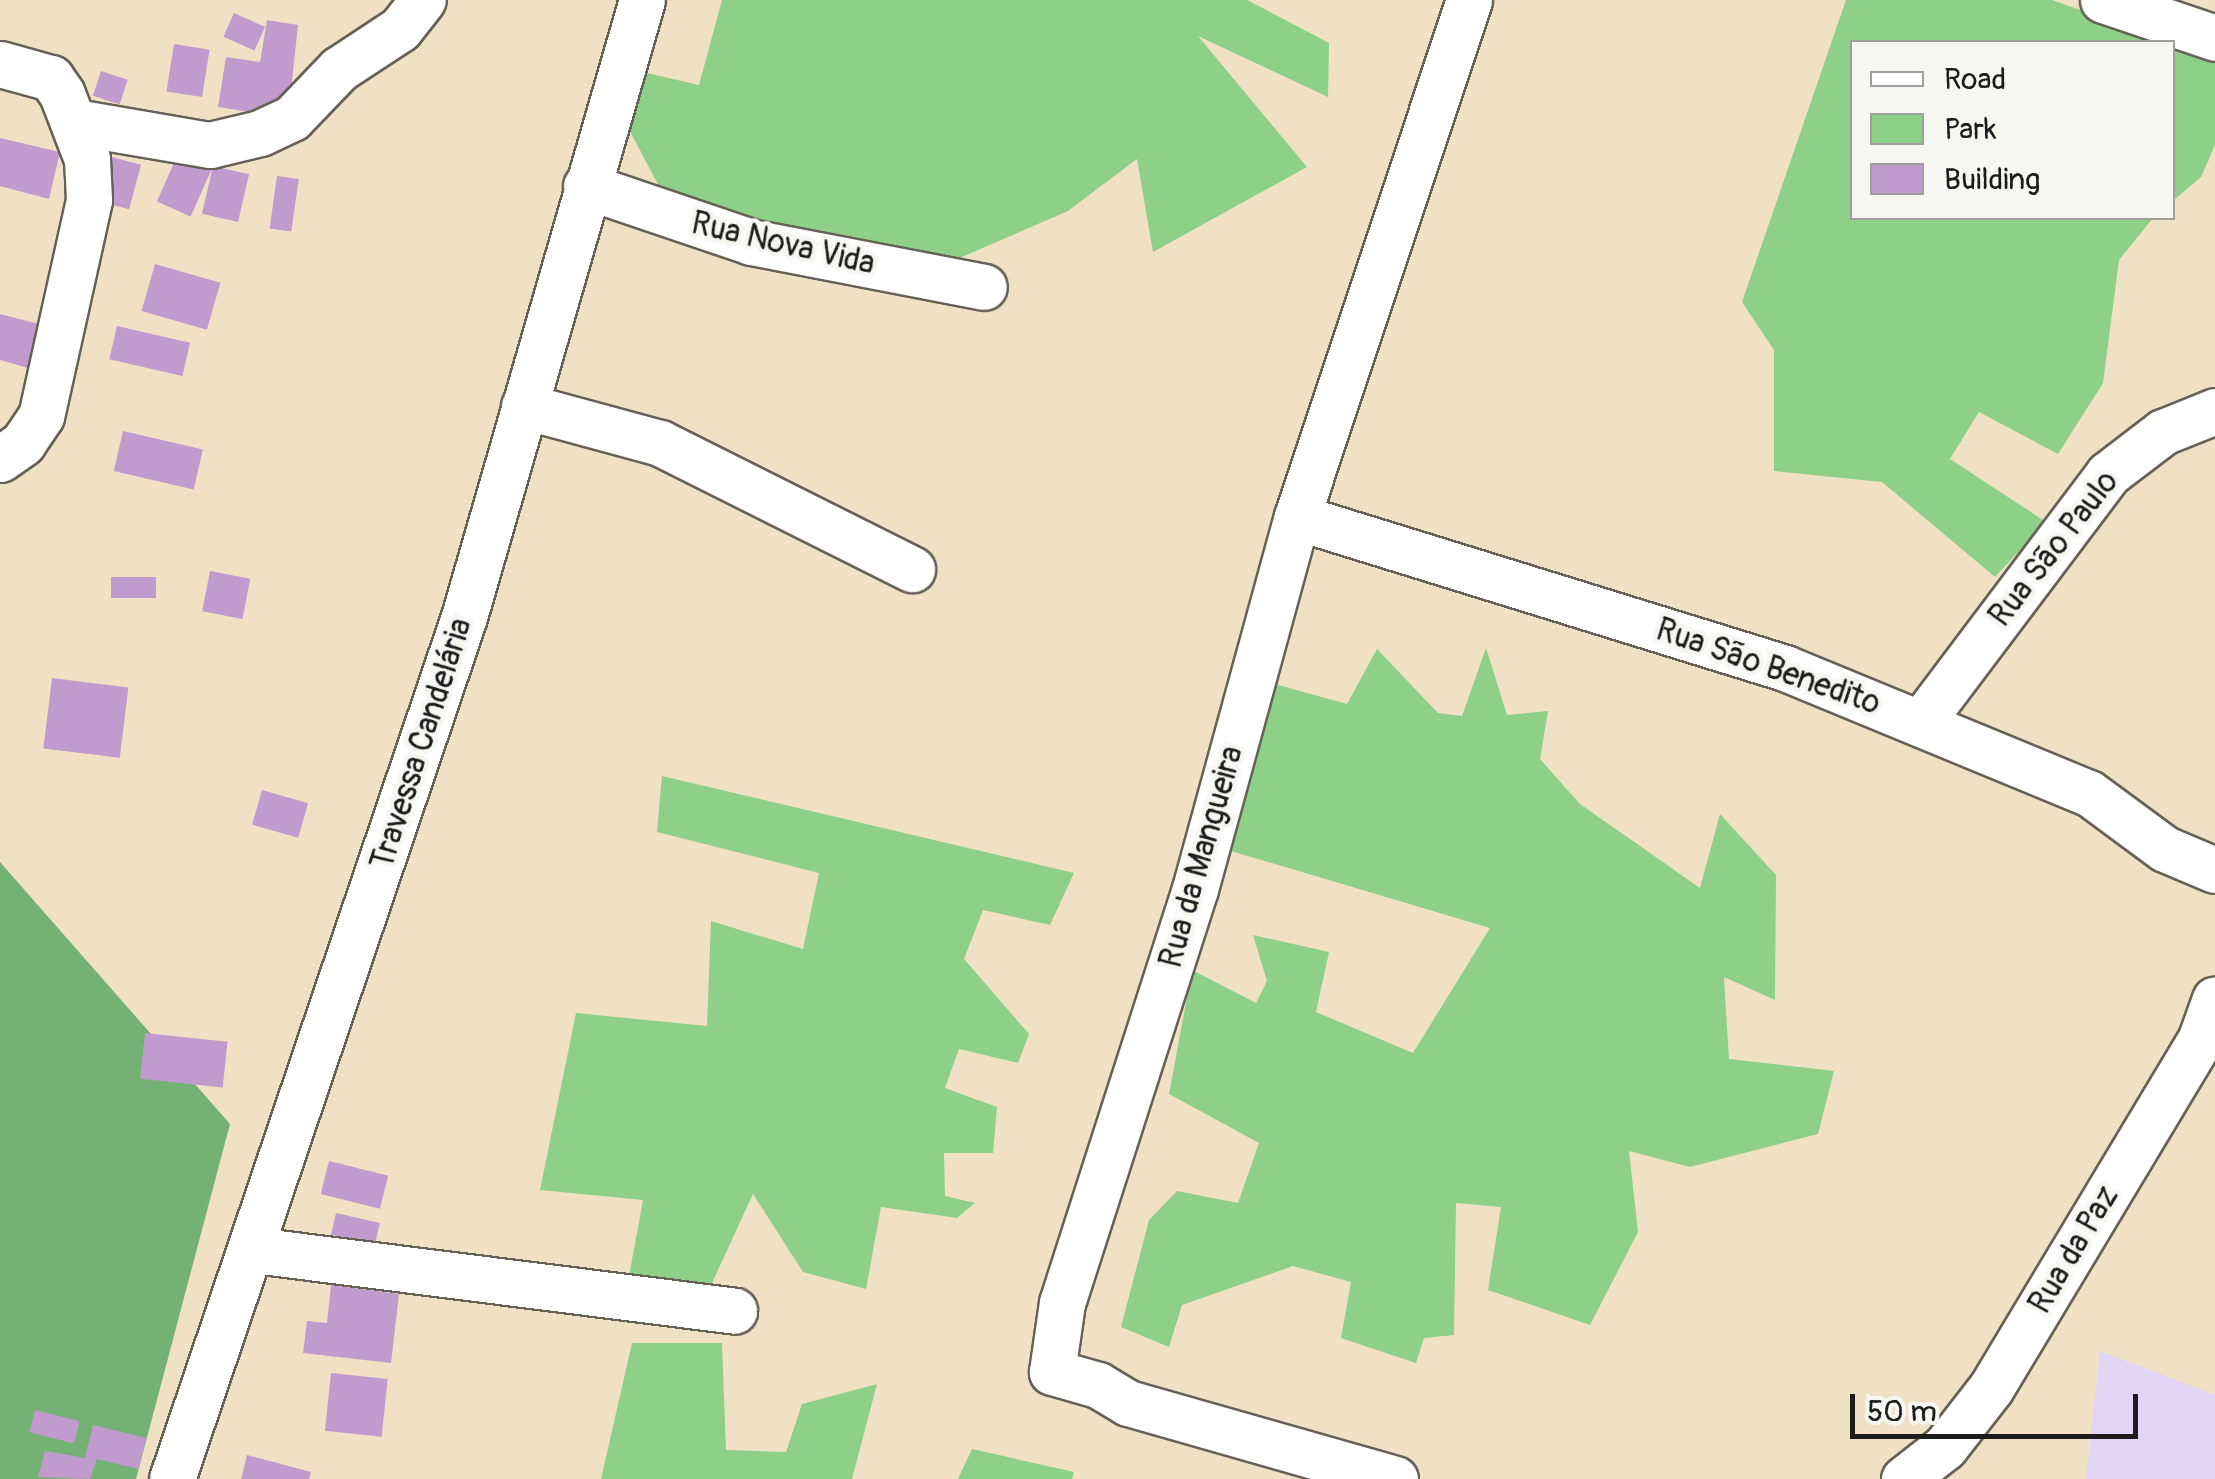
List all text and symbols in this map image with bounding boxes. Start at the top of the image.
legend [1850,40,2175,220]
text: Road [1944,61,2006,98]
text: Park [1944,111,1997,148]
text: Building [1944,161,2040,198]
street label: Rua Nova Vida [688,204,878,284]
street label: Rua São Paulo [1981,463,2127,635]
street label: Rua São Benedito [1651,611,1885,723]
street label: Travessa Candelária [363,614,481,874]
street label: Rua da Mangueira [1152,742,1252,972]
street label: Rua da Paz [2021,1179,2127,1321]
scale bar [1855,1374,2142,1436]
text: 50 m [1867,1393,1937,1430]

